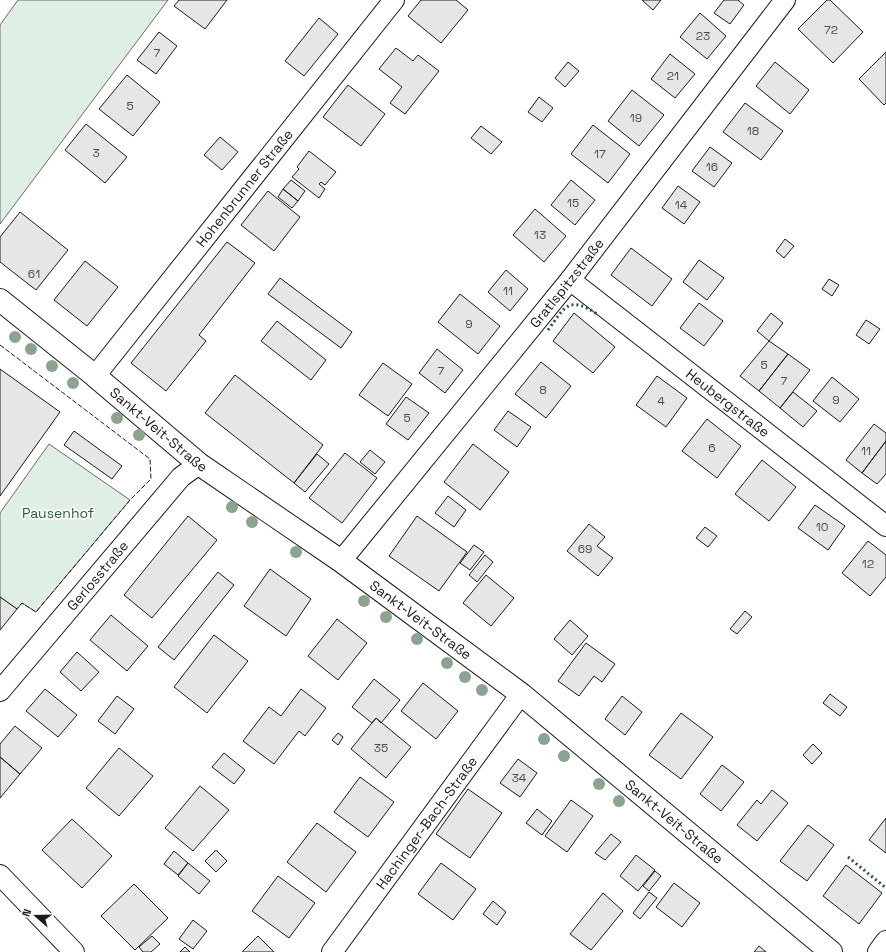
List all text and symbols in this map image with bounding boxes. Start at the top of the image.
house number: 72 [824,22,838,38]
house number: 23 [696,28,710,44]
house number: 7 [154,45,161,61]
house number: 21 [667,68,679,84]
house number: 5 [126,98,134,114]
house number: 19 [630,110,642,126]
house number: 18 [747,123,759,139]
street label: Hohenbrunner Straße [192,125,297,251]
house number: 3 [92,145,100,161]
house number: 17 [594,146,606,162]
house number: 16 [706,159,718,175]
house number: 15 [567,195,579,211]
house number: 14 [675,197,688,213]
house number: 13 [534,227,546,243]
street label: Gratlspitzstraße [526,235,608,332]
house number: 61 [28,266,40,282]
house number: 11 [503,283,513,299]
house number: 9 [465,316,473,332]
house number: 5 [760,357,768,373]
house number: 7 [438,363,445,379]
street label: Heubergstraße [682,365,773,441]
house number: 7 [781,373,788,389]
house number: 8 [539,382,547,398]
street label: Sankt-Veit-Straße [106,383,211,476]
house number: 9 [832,392,840,408]
house number: 4 [657,393,665,409]
house number: 5 [403,410,411,426]
house number: 6 [708,440,716,456]
house number: 11 [861,443,871,459]
park label: Pausenhof [22,504,94,522]
house number: 10 [816,519,828,535]
street label: Gerlosstraße [63,537,132,614]
house number: 69 [578,541,592,557]
house number: 12 [862,556,874,572]
street label: Sankt-Veit-Straße [366,576,475,664]
house number: 35 [374,740,388,756]
street label: Hachinger-Bach-Straße [372,753,481,893]
house number: 34 [512,770,527,786]
street label: Sankt-Veit-Straße [621,775,727,868]
north arrow [16,896,56,936]
text: N [19,907,34,918]

